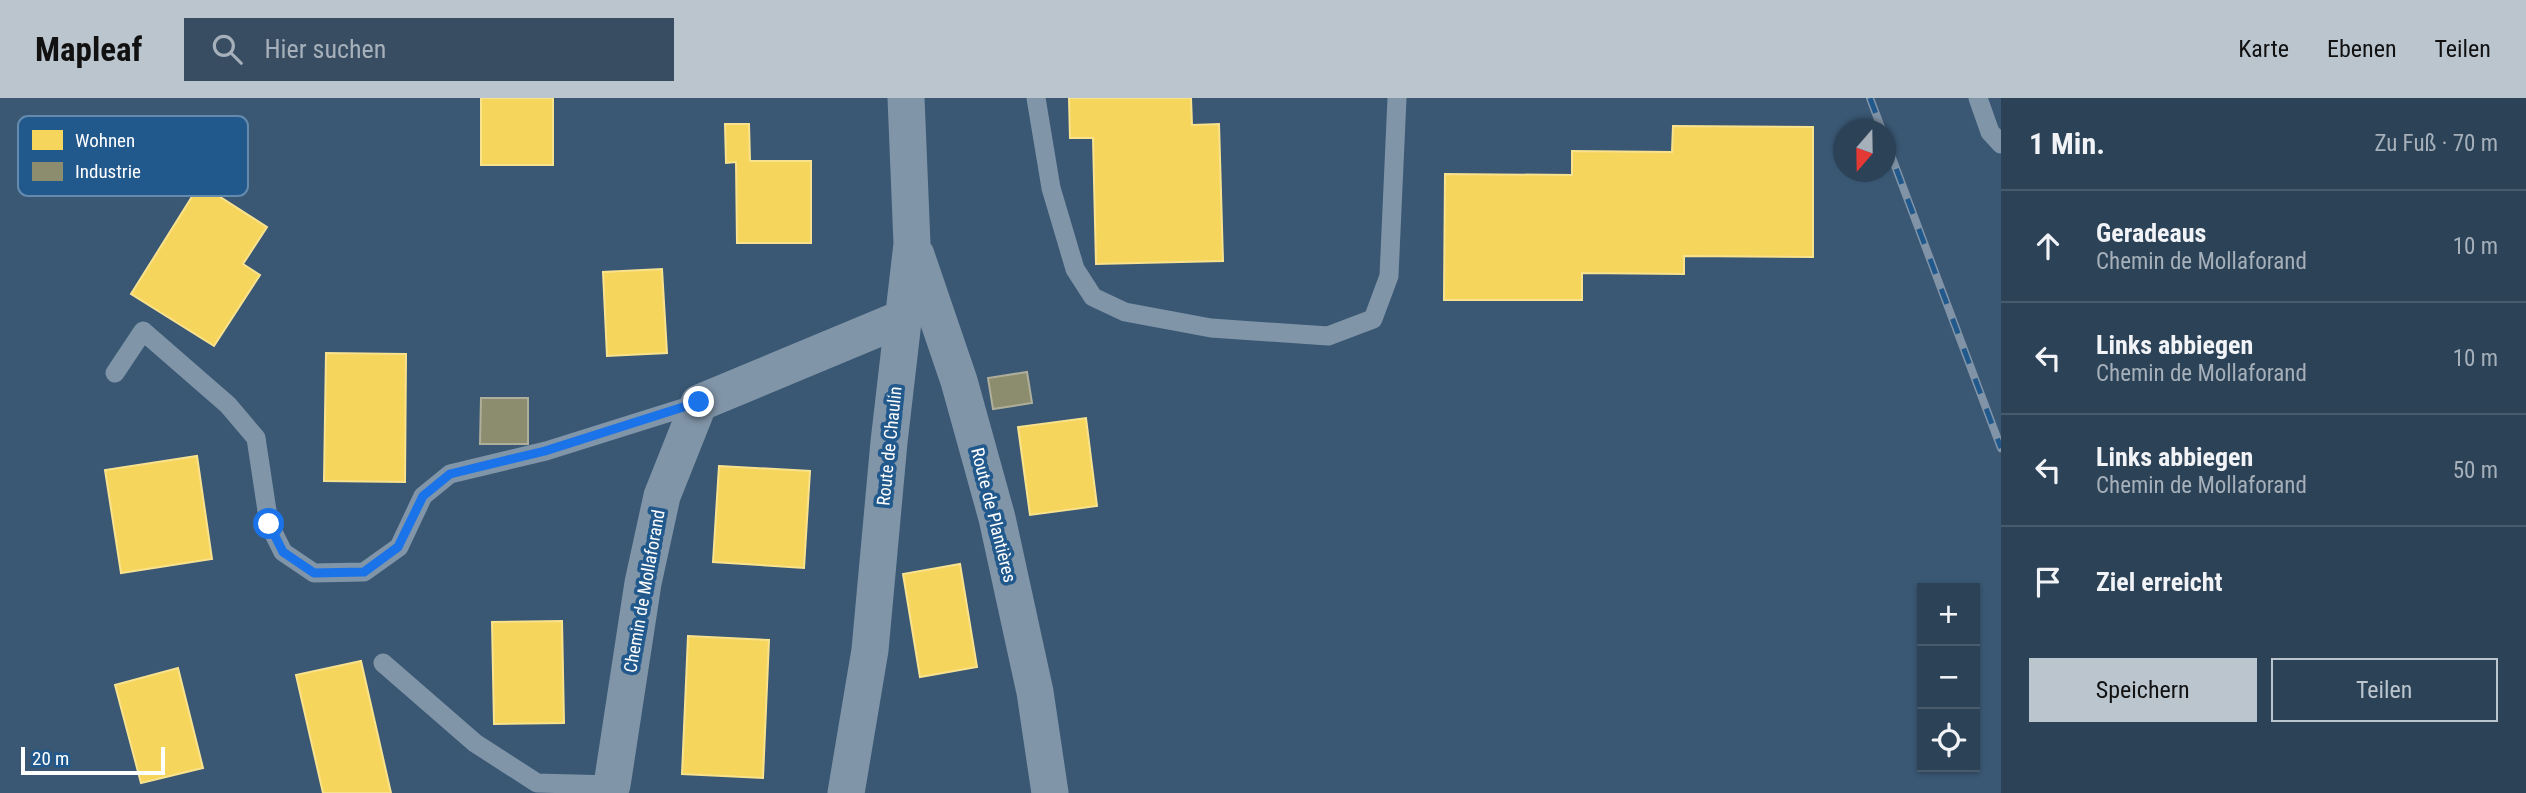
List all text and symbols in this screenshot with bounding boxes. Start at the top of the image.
search box [184,18,674,81]
text: Mapleaf [35,30,142,69]
icon: search [208,30,246,68]
text: Hier suchen [264,34,386,64]
text: Karte [2238,35,2289,63]
text: Ebenen [2327,35,2397,63]
text: Teilen [2435,35,2491,63]
legend [18,116,248,196]
north arrow [1833,119,1896,182]
text: 1 Min. [2029,126,2105,161]
text: Wohnen [75,129,135,152]
text: Zu Fuß · 70 m [2374,130,2498,157]
text: Industrie [75,160,141,183]
text: Geradeaus [2096,218,2206,248]
icon: ahead [2029,227,2067,265]
text: 10 m [2453,233,2498,260]
text: Chemin de Mollaforand [2096,248,2307,275]
text: Links abbiegen [2096,330,2253,360]
icon: left [2029,339,2067,377]
text: 10 m [2453,345,2498,372]
text: Chemin de Mollaforand [2096,360,2307,387]
street label: Route de Chaulin [872,385,906,507]
route end [683,386,714,417]
text: Links abbiegen [2096,442,2253,472]
street label: Route de Plantières [967,446,1021,584]
icon: left [2029,451,2067,489]
text: 50 m [2453,457,2498,484]
text: Chemin de Mollaforand [2096,472,2307,499]
route start [253,508,284,539]
street label: Chemin de Mollaforand [619,508,669,674]
icon: arrive [2029,563,2067,601]
text: Ziel erreicht [2096,567,2222,597]
map controls [1917,583,1980,772]
button: + [1917,583,1980,646]
button: − [1917,646,1980,709]
button: Speichern [2029,658,2257,722]
button: Teilen [2271,658,2498,722]
button: locate [1917,709,1980,772]
scale bar [21,744,164,776]
text: 20 m [32,747,69,770]

